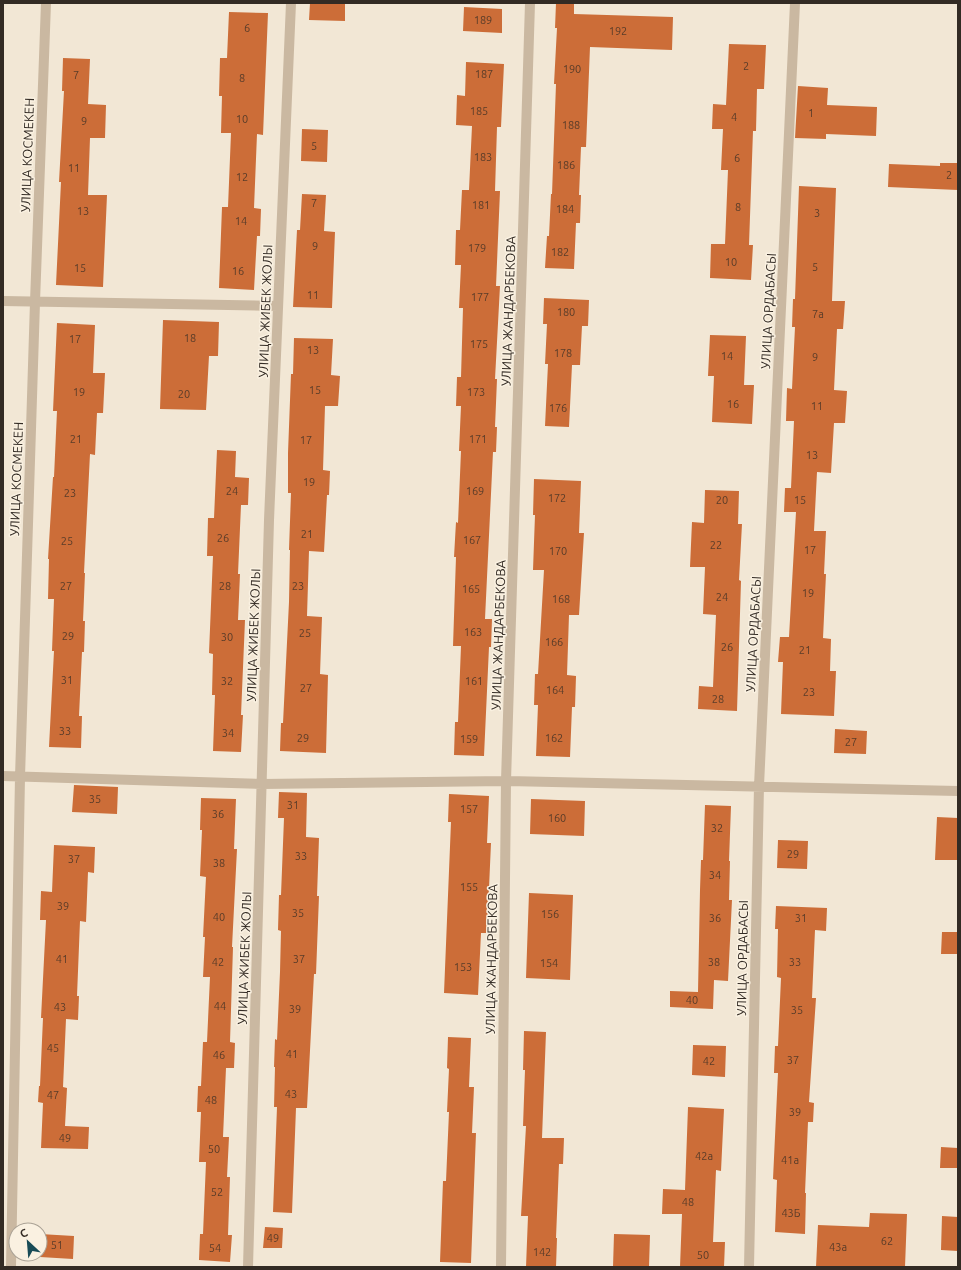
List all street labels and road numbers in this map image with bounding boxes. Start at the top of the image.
street label: УЛИЦА КОСМЕКЕН [18,98,36,212]
street label: УЛИЦА ЖАНДАРБЕКОВА [498,235,518,386]
street label: УЛИЦА ЖИБЕК ЖОЛЫ [256,244,274,378]
street label: УЛИЦА ОРДАБАСЫ [758,253,778,369]
street label: УЛИЦА КОСМЕКЕН [7,422,25,536]
street label: УЛИЦА ЖАНДАРБЕКОВА [488,559,508,710]
street label: УЛИЦА ЖИБЕК ЖОЛЫ [244,568,262,702]
street label: УЛИЦА ОРДАБАСЫ [743,576,763,692]
street label: УЛИЦА ЖАНДАРБЕКОВА [483,883,499,1034]
street label: УЛИЦА ЖИБЕК ЖОЛЫ [235,891,253,1025]
street label: УЛИЦА ОРДАБАСЫ [734,900,750,1016]

